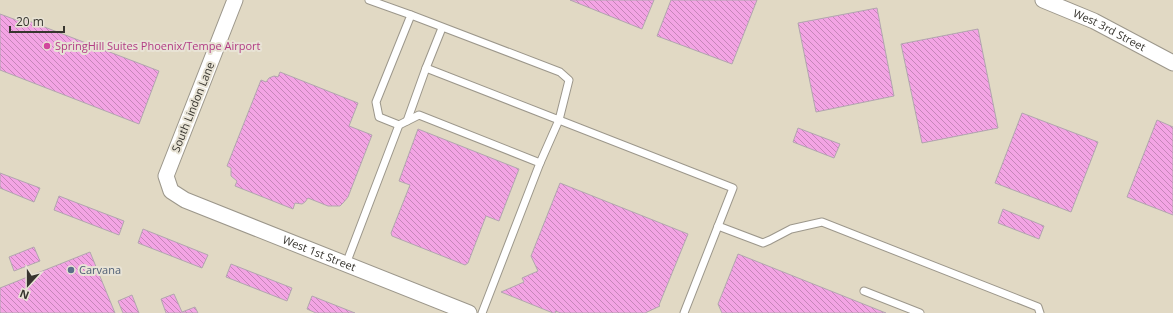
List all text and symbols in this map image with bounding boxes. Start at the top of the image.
street label: West 3rd Street [1071,5,1149,54]
scale bar [10,8,64,34]
text: 20 m [16,13,44,30]
place label: SpringHill Suites Phoenix/Tempe Airport [55,38,261,53]
marker: SpringHill Suites Phoenix/Tempe Airport [42,41,52,51]
street label: South Lindon Lane [168,60,217,154]
street label: West 1st Street [281,232,358,274]
place label: Carvana [79,262,121,277]
north arrow [8,265,48,305]
marker: Carvana [66,265,76,275]
text: N [17,286,31,303]

